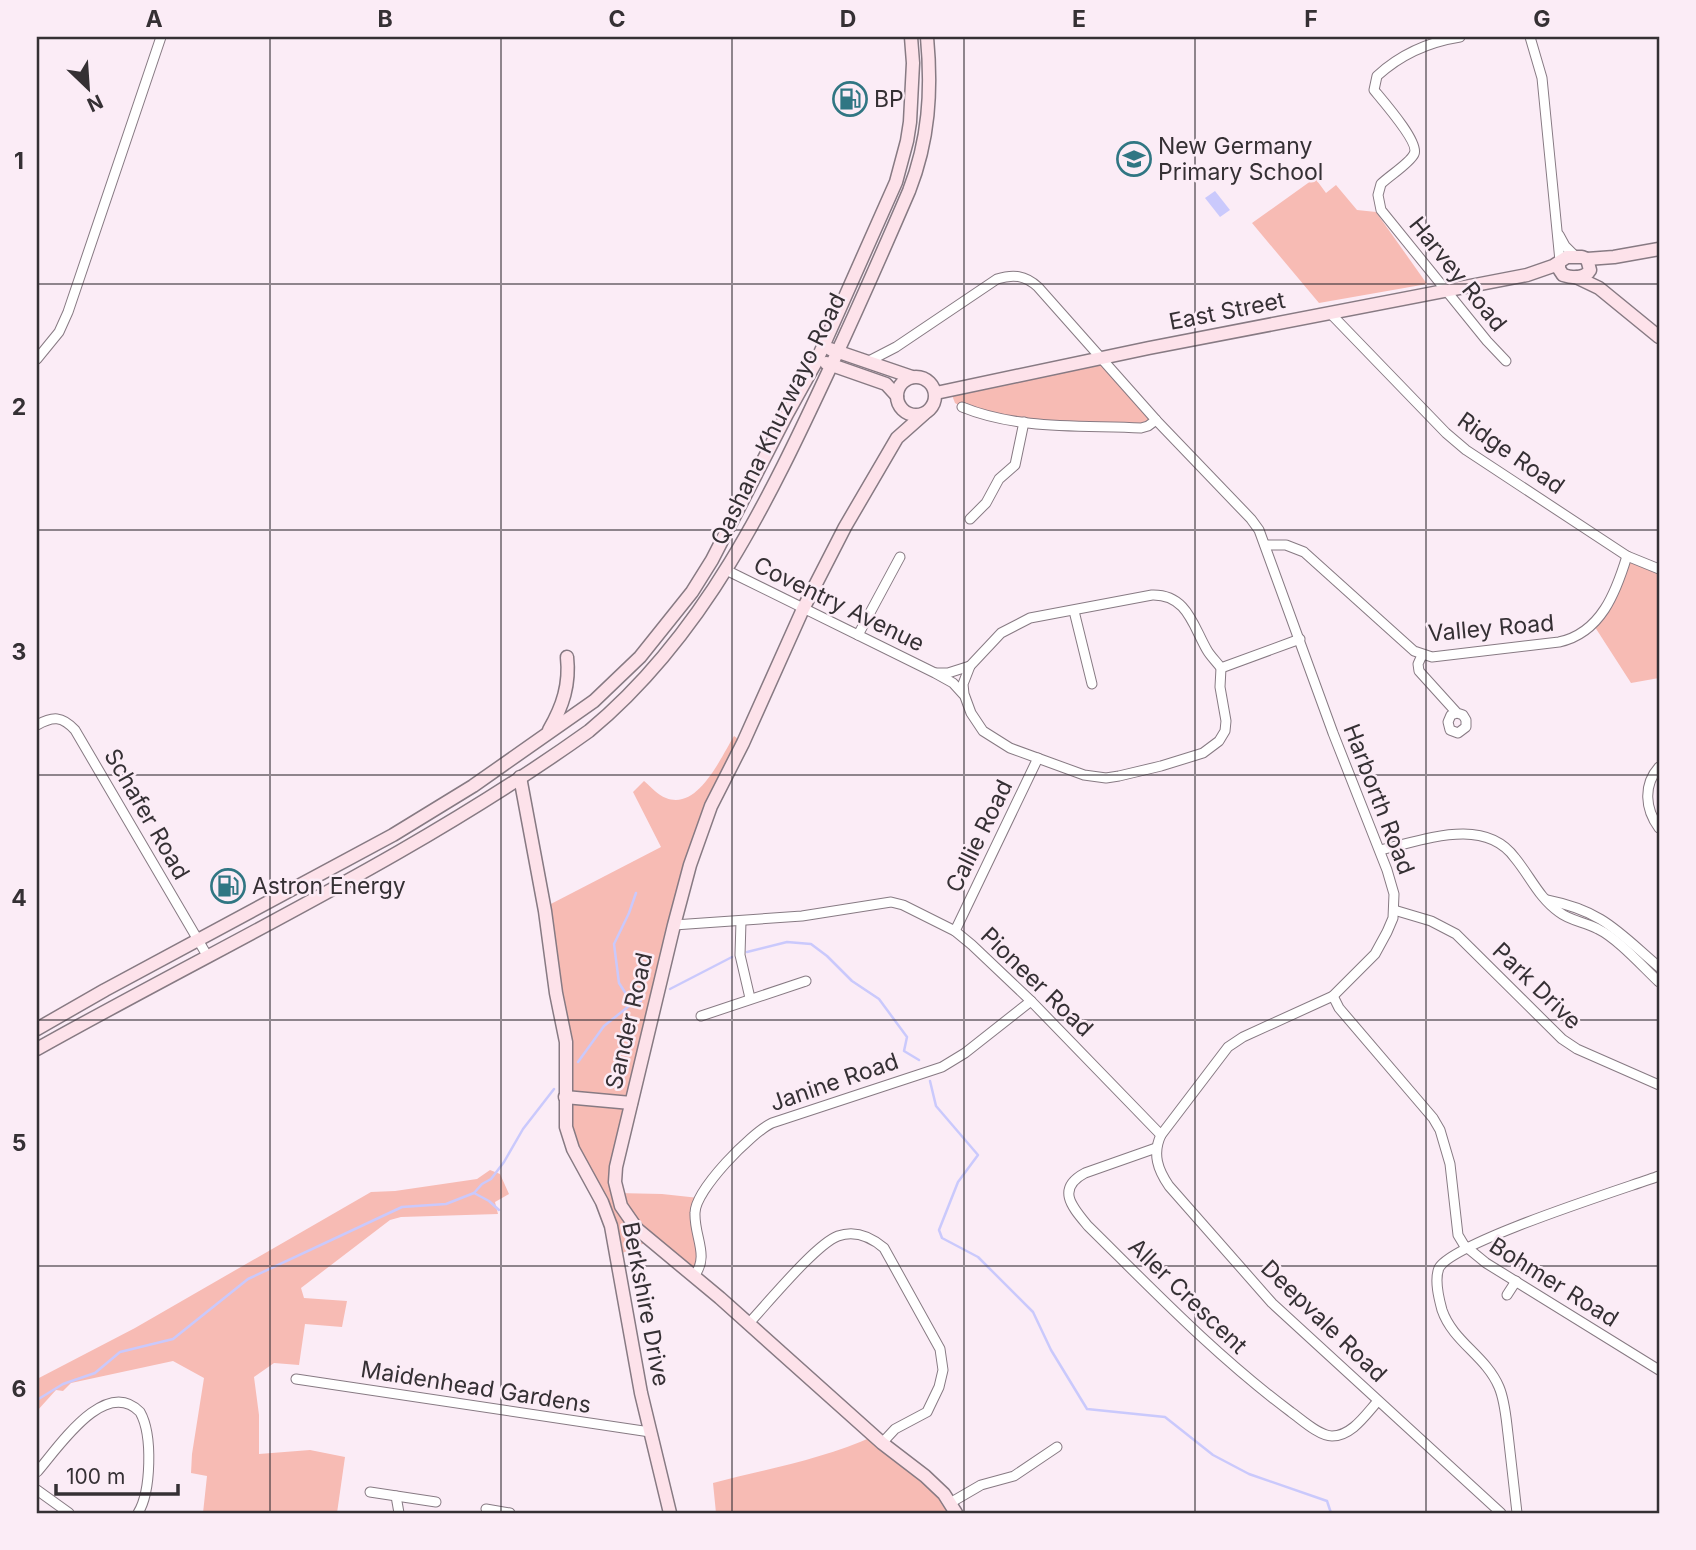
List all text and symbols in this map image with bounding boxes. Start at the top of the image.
text: A [145,5,163,33]
text: B [377,5,393,33]
text: C [608,5,626,33]
text: D [840,5,856,33]
text: E [1072,5,1086,33]
text: F [1304,5,1318,33]
text: G [1533,5,1551,33]
north arrow [52,52,122,122]
fuel station icon: BP [831,80,869,118]
place label: BP [874,85,904,113]
text: N [84,89,106,116]
place label: New Germany Primary School [1158,132,1323,186]
school or university icon: New Germany Primary School [1115,140,1153,178]
text: 1 [14,147,24,175]
street label: Harvey Road [1403,211,1513,337]
street label: East Street [1167,286,1288,336]
street label: Qashana Khuzwayo Road [705,288,851,550]
text: 2 [12,393,26,421]
street label: Ridge Road [1452,406,1570,500]
street label: Coventry Avenue [749,551,929,657]
street label: Valley Road [1427,609,1555,647]
text: 3 [12,638,26,666]
street label: Harborth Road [1337,720,1421,878]
street label: Schafer Road [98,744,196,884]
street label: Callie Road [940,775,1018,897]
fuel station icon: Astron Energy [209,867,247,905]
place label: Astron Energy [252,872,406,900]
text: 4 [11,884,27,912]
street label: Pioneer Road [975,922,1099,1042]
street label: Park Drive [1487,937,1587,1035]
street label: Sander Road [600,950,658,1092]
street label: Janine Road [766,1047,902,1117]
text: 5 [12,1129,26,1157]
street label: Berkshire Drive [616,1220,676,1388]
street label: Bohmer Road [1484,1231,1624,1333]
street label: Aller Crescent [1123,1232,1253,1360]
street label: Deepvale Road [1255,1254,1393,1388]
street label: Maidenhead Gardens [359,1355,593,1419]
text: 6 [12,1375,26,1403]
scale bar [56,1452,178,1496]
text: 100 m [66,1464,125,1489]

